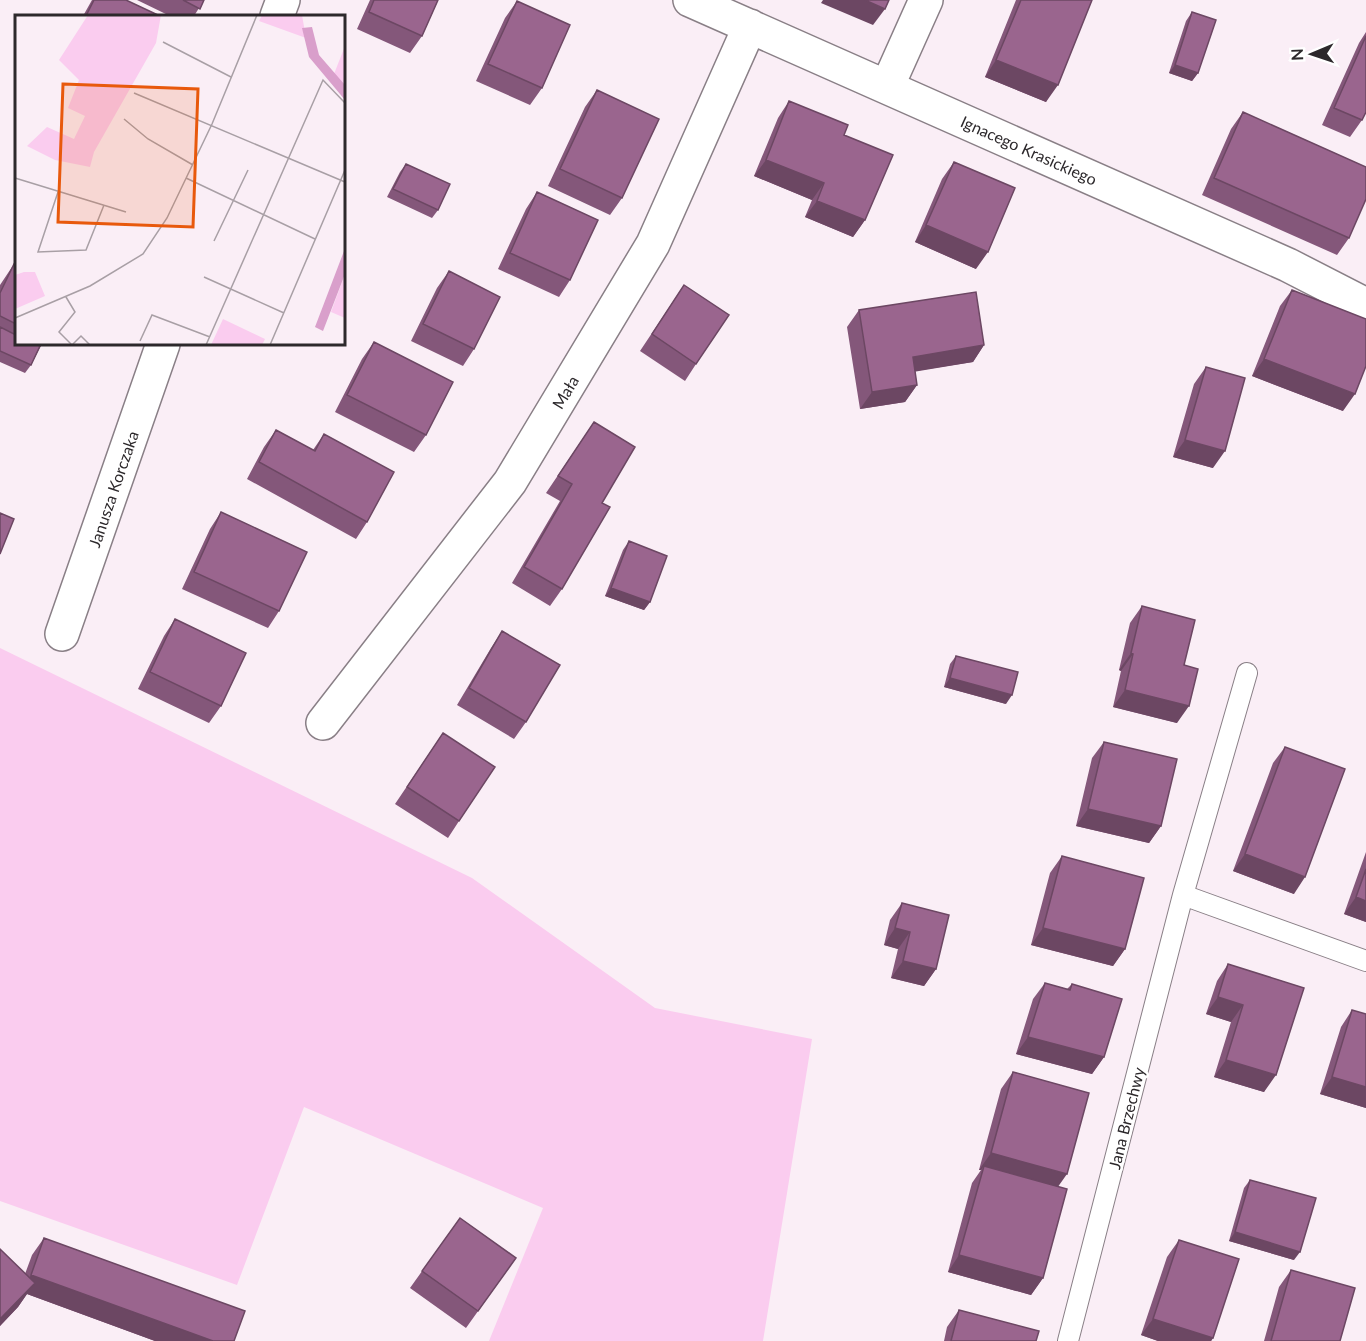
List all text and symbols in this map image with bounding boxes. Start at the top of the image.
inset map [15,15,345,345]
north arrow [1282,24,1342,84]
text: N [1287,48,1306,61]
street label: Ignacego Krasickiego [958,111,1100,189]
street label: Mała [548,372,582,412]
street label: Janusza Korczaka [84,428,142,550]
street label: Jana Brzechwy [1104,1064,1148,1171]

